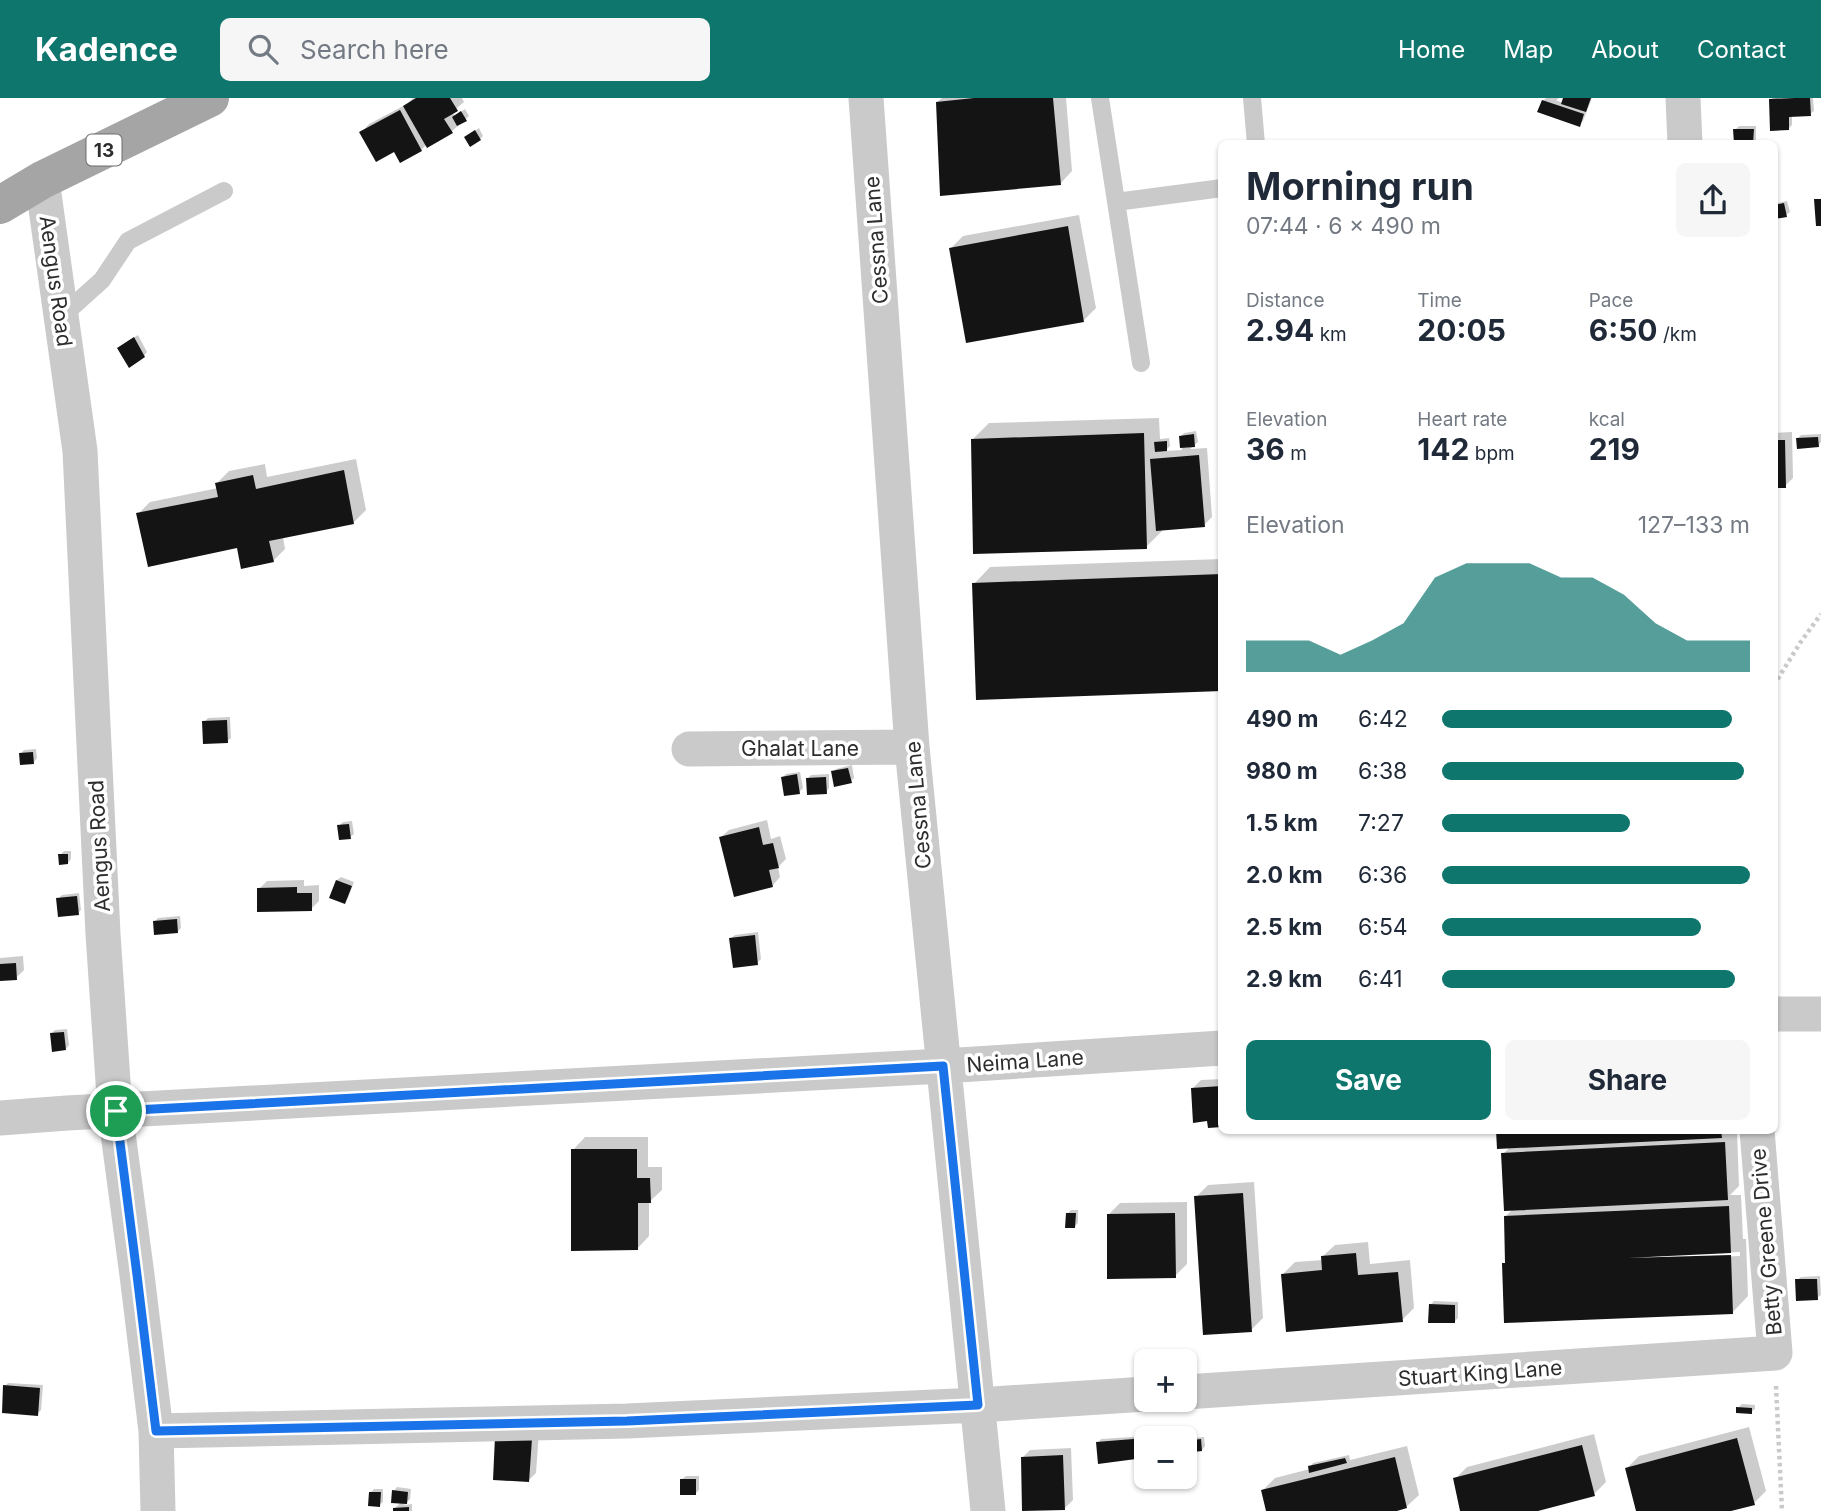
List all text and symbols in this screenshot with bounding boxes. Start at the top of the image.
search box [220,18,710,81]
text: Kadence [35,29,178,69]
icon: search [244,30,282,68]
text: Search here [300,34,449,65]
text: Home [1398,35,1465,64]
text: Map [1503,35,1553,64]
text: About [1591,35,1659,64]
text: Contact [1697,35,1786,64]
road number: 13 [86,134,122,166]
text: Morning run [1246,163,1474,209]
button: share [1676,163,1750,237]
street label: Cessna Lane [859,175,893,305]
text: 07:44 · 6 × 490 m [1246,212,1441,240]
street label: Aengus Road [34,214,78,348]
text: Distance [1246,289,1324,312]
text: Time [1417,289,1462,312]
text: Pace [1589,289,1633,312]
text: 2.94 [1246,312,1314,348]
text: 20:05 [1417,312,1506,348]
text: 6:50 [1589,312,1658,348]
text: km [1314,323,1347,346]
text: /km [1658,323,1697,346]
text: Elevation [1246,408,1327,431]
text: Heart rate [1417,408,1507,431]
text: kcal [1589,408,1625,431]
text: 36 [1246,431,1285,467]
text: 142 [1417,431,1469,467]
text: 219 [1589,431,1640,467]
text: m [1285,442,1307,465]
text: bpm [1469,442,1515,465]
text: Elevation [1246,511,1345,539]
text: 127–133 m [1638,511,1750,539]
text: 490 m [1246,705,1318,733]
text: 6:42 [1358,705,1408,733]
street label: Ghalat Lane [741,736,859,761]
street label: Cessna Lane [900,740,936,870]
text: 980 m [1246,757,1318,785]
text: 6:38 [1358,757,1407,785]
street label: Aengus Road [83,779,115,913]
text: 1.5 km [1246,809,1318,837]
text: 7:27 [1358,809,1404,837]
text: 2.0 km [1246,861,1323,889]
text: 6:36 [1358,861,1407,889]
text: 2.5 km [1246,913,1323,941]
text: 6:54 [1358,913,1408,941]
text: 2.9 km [1246,965,1323,993]
text: 6:41 [1358,965,1403,993]
button: Save [1246,1040,1491,1120]
button: Share [1505,1040,1750,1120]
street label: Neima Lane [965,1044,1085,1078]
pin [86,1081,146,1141]
icon: arrive [97,1092,135,1130]
street label: Betty Greene Drive [1745,1147,1787,1337]
map controls [1134,1349,1197,1489]
button: + [1134,1349,1197,1412]
street label: Stuart King Lane [1397,1355,1563,1391]
button: − [1134,1426,1197,1489]

